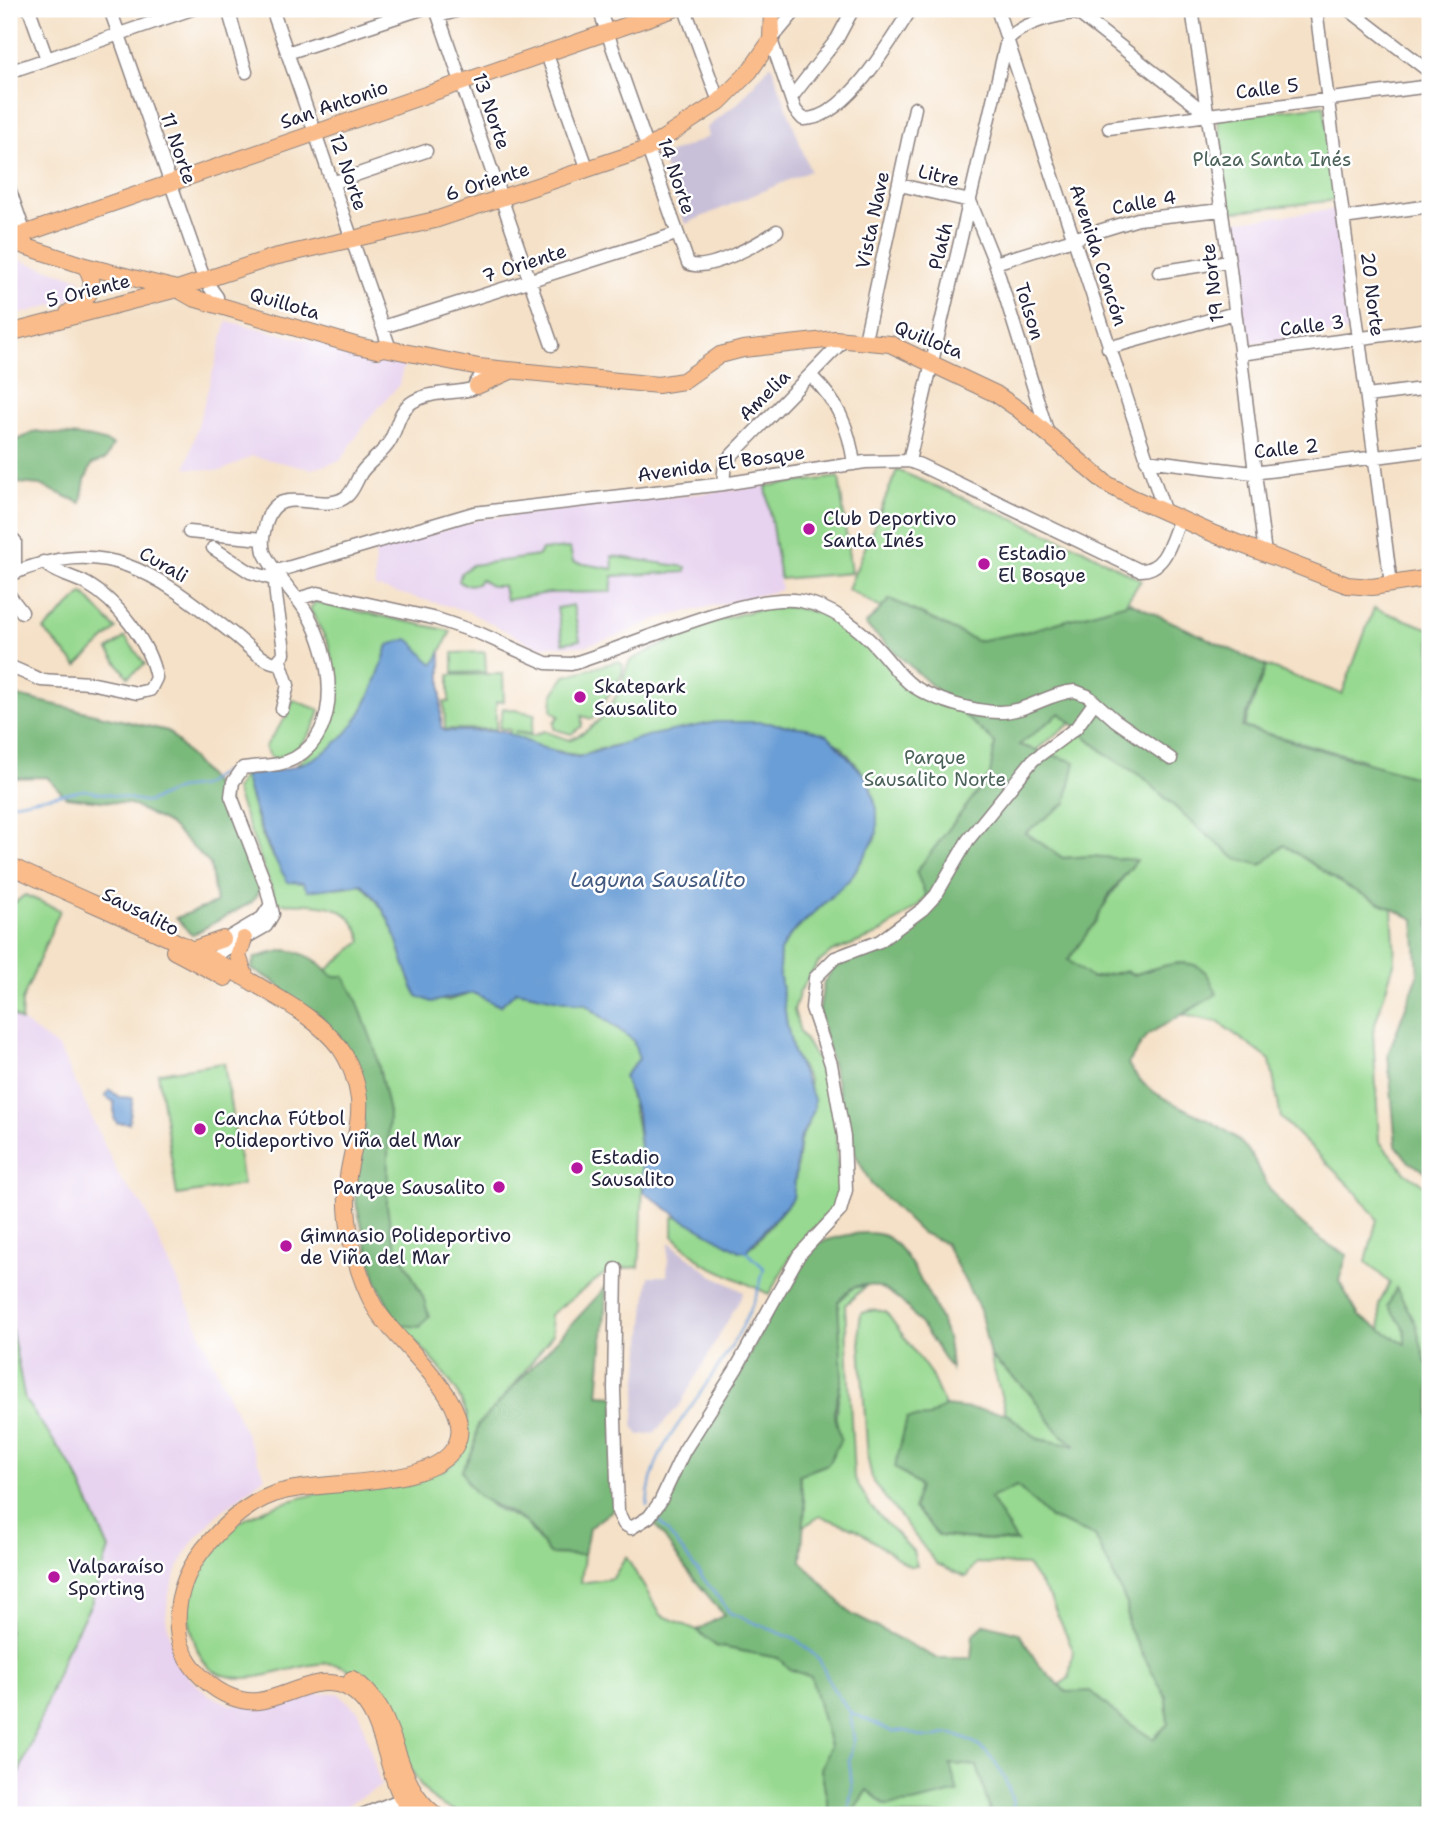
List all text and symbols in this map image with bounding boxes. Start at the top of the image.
street label: 13 Norte [467,70,516,153]
street label: Calle 5 [1234,72,1300,105]
street label: San Antonio [277,74,391,135]
street label: 11 Norte [155,109,202,187]
street label: 12 Norte [324,131,373,214]
street label: 14 Norte [652,135,701,218]
park label: Plaza Santa Inés [1193,147,1351,172]
street label: 6 Oriente [442,156,533,207]
street label: Litre [916,159,962,192]
street label: Vista Nave [850,169,895,271]
street label: Avenida Concón [1064,181,1133,329]
street label: Calle 4 [1110,185,1178,220]
street label: Plath [923,220,958,273]
street label: 7 Oriente [479,238,570,289]
street label: 19 Norte [1195,242,1230,324]
street label: 20 Norte [1355,250,1390,338]
street label: 5 Oriente [44,268,133,313]
street label: Tolson [1009,279,1050,343]
street label: Quillota [247,282,323,325]
street label: Calle 3 [1278,309,1346,342]
street label: Quillota [891,314,967,365]
street label: Amelia [733,364,796,426]
street label: Calle 2 [1252,433,1320,464]
street label: Avenida El Bosque [636,439,806,488]
place label: Club Deportivo Santa Inés [823,506,956,553]
marker: Club Deportivo Santa Inés [801,521,817,537]
street label: Curali [135,540,193,588]
place label: Estadio El Bosque [998,541,1086,588]
marker: Estadio El Bosque [976,556,992,572]
place label: Skatepark Sausalito [594,674,686,721]
marker: Skatepark Sausalito [572,689,588,705]
park label: Parque Sausalito Norte [864,745,1006,792]
water label: Laguna Sausalito [570,866,746,894]
street label: Sausalito [98,881,184,942]
place label: Cancha Fútbol Polideportivo Viña del Mar [214,1106,462,1153]
marker: Cancha Fútbol Polideportivo Viña del Mar [192,1121,208,1137]
place label: Estadio Sausalito [591,1145,674,1192]
marker: Estadio Sausalito [569,1160,585,1176]
place label: Parque Sausalito [333,1175,485,1200]
marker: Parque Sausalito [491,1179,507,1195]
place label: Gimnasio Polideportivo de Viña del Mar [300,1223,511,1270]
marker: Gimnasio Polideportivo de Viña del Mar [278,1238,294,1254]
place label: Valparaíso Sporting [68,1554,164,1601]
marker: Valparaíso Sporting [46,1569,62,1585]

